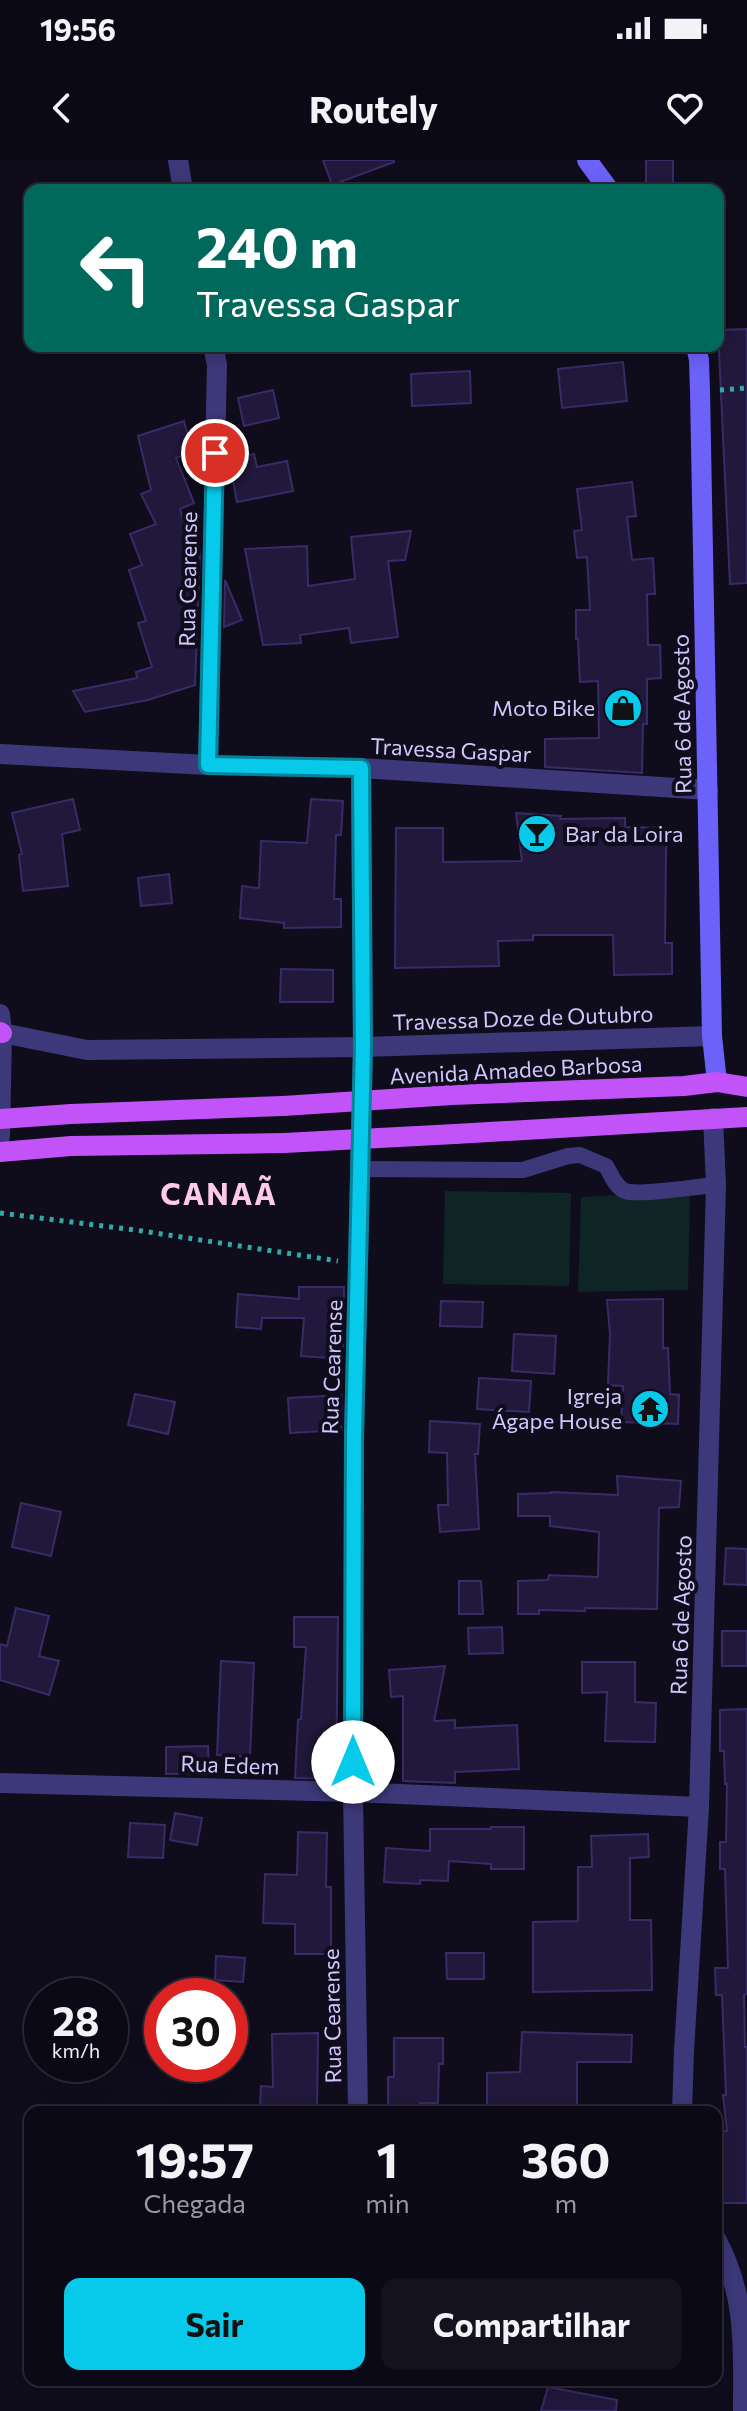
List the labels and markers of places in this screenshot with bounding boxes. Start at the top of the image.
pin [181,419,249,487]
shop icon: Moto Bike [602,687,644,729]
place label: Moto Bike [492,694,595,721]
bar icon: Bar da Loira [516,813,558,855]
place label: Bar da Loira [565,820,684,847]
place label: Igreja Ágape House [492,1382,622,1434]
temple icon: Igreja Ágape House [629,1388,671,1430]

